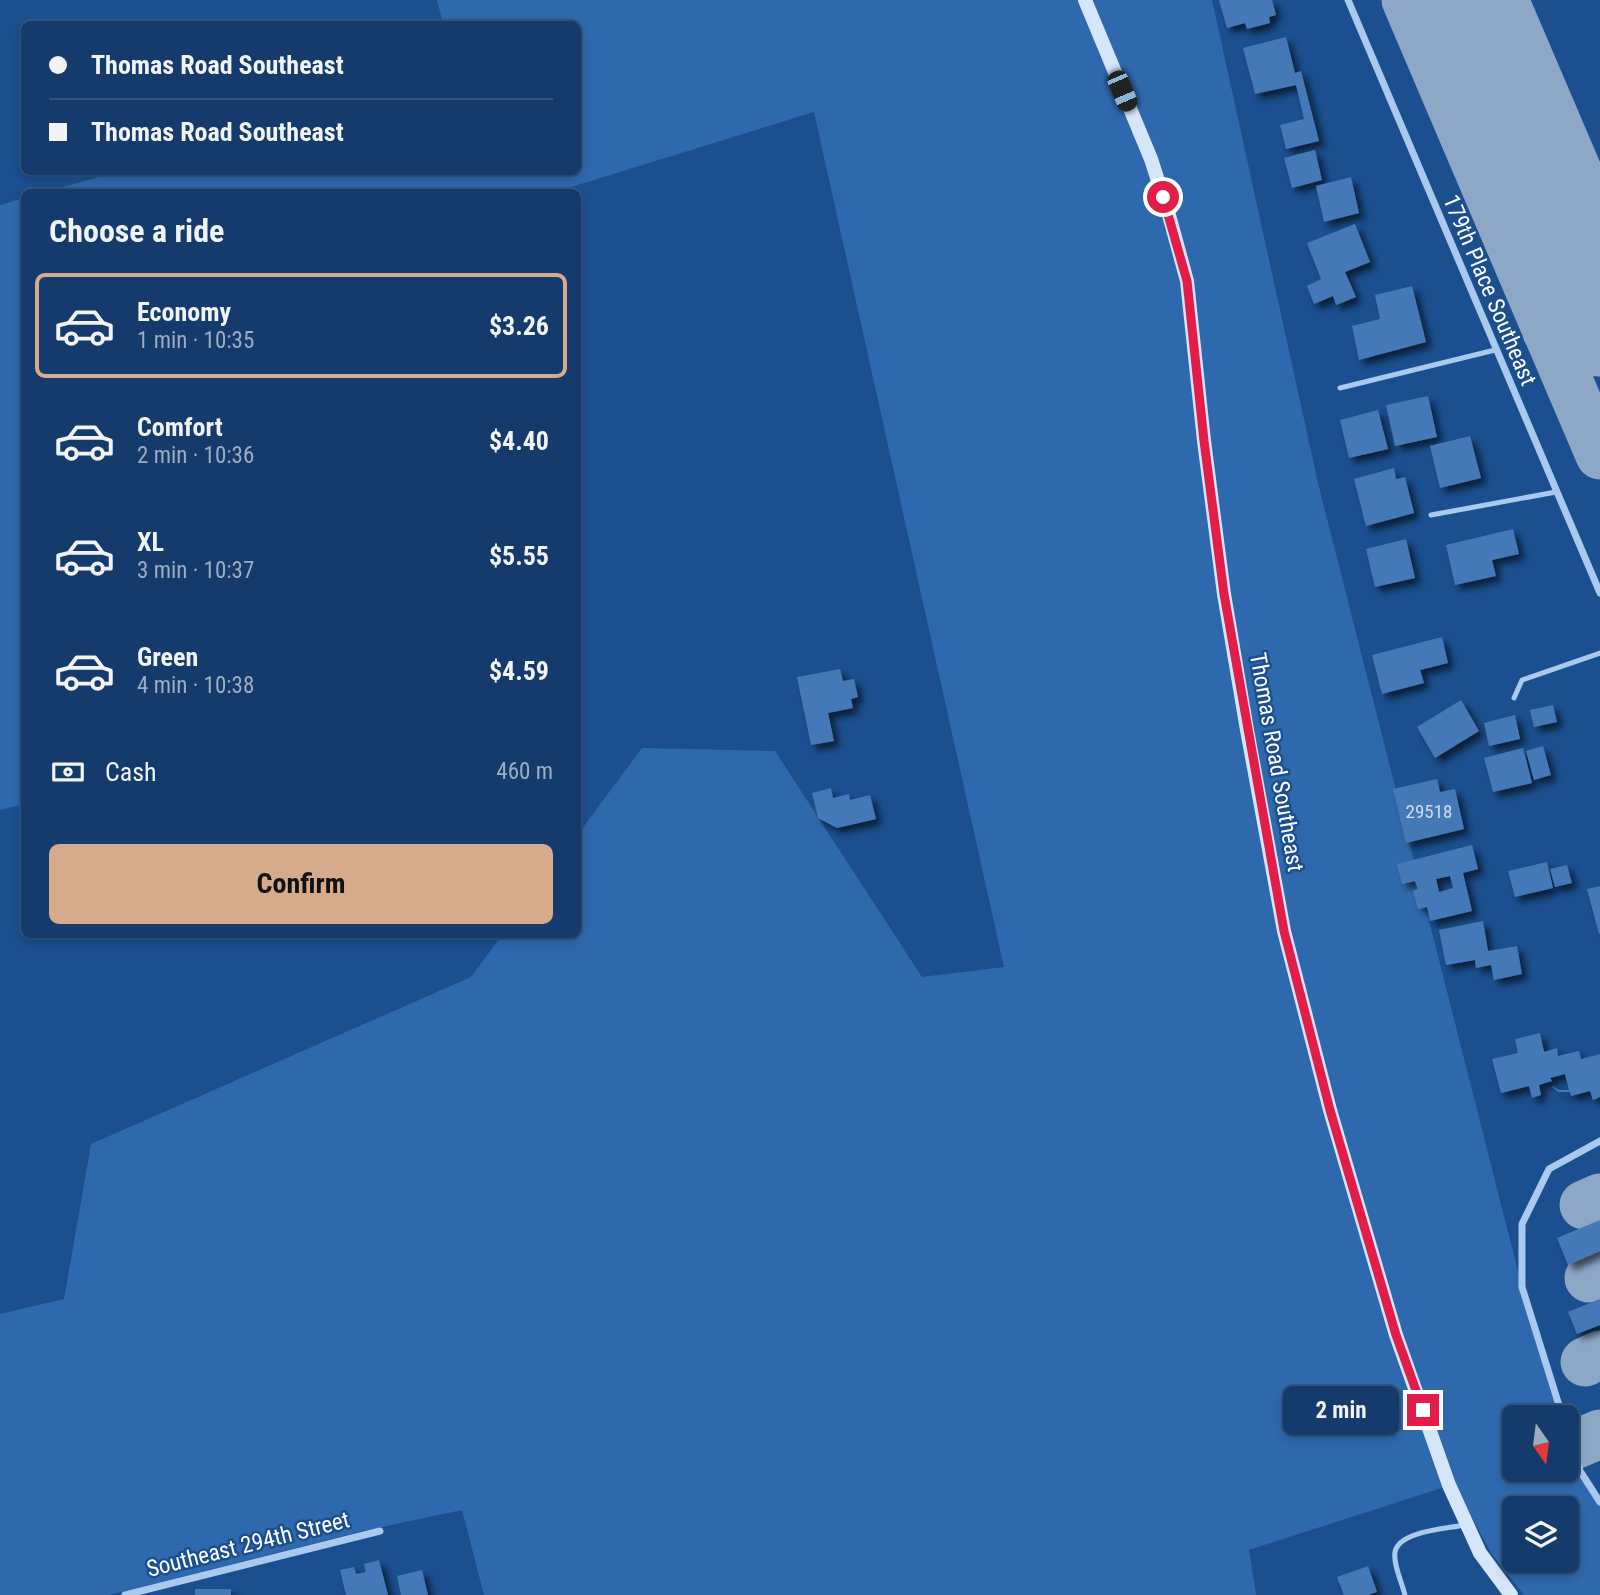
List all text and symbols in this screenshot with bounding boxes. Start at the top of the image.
text: Thomas Road Southeast [91,50,344,80]
car [1105,68,1140,114]
text: Thomas Road Southeast [91,117,344,147]
route start [1147,181,1179,213]
street label: 179th Place Southeast [1437,191,1542,390]
text: Choose a ride [49,212,224,250]
icon: car [53,294,116,357]
text: Economy [137,297,231,327]
text: $3.26 [489,311,549,341]
text: 1 min · 10:35 [137,327,254,354]
icon: car [53,409,116,472]
text: Comfort [137,412,223,442]
text: $4.40 [489,426,549,456]
text: 2 min · 10:36 [137,442,254,469]
icon: car [53,524,116,587]
text: XL [137,527,164,557]
text: $5.55 [489,541,549,571]
text: 3 min · 10:37 [137,557,254,584]
icon: car [53,639,116,702]
text: Green [137,642,198,672]
street label: Thomas Road Southeast [1244,651,1309,874]
text: $4.59 [489,656,549,686]
text: 4 min · 10:38 [137,672,254,699]
icon: cash [49,753,87,791]
text: Cash [105,757,157,787]
text: 460 m [496,758,553,785]
house number: 29518 [1406,800,1452,823]
button: Confirm [49,844,553,924]
callout: 2 min [1283,1386,1398,1434]
route end [1407,1394,1439,1426]
text: 2 min [1315,1397,1367,1424]
north arrow [1502,1405,1578,1482]
map controls [1502,1405,1579,1573]
button: layers [1502,1496,1579,1573]
street label: Southeast 294th Street [144,1506,352,1583]

